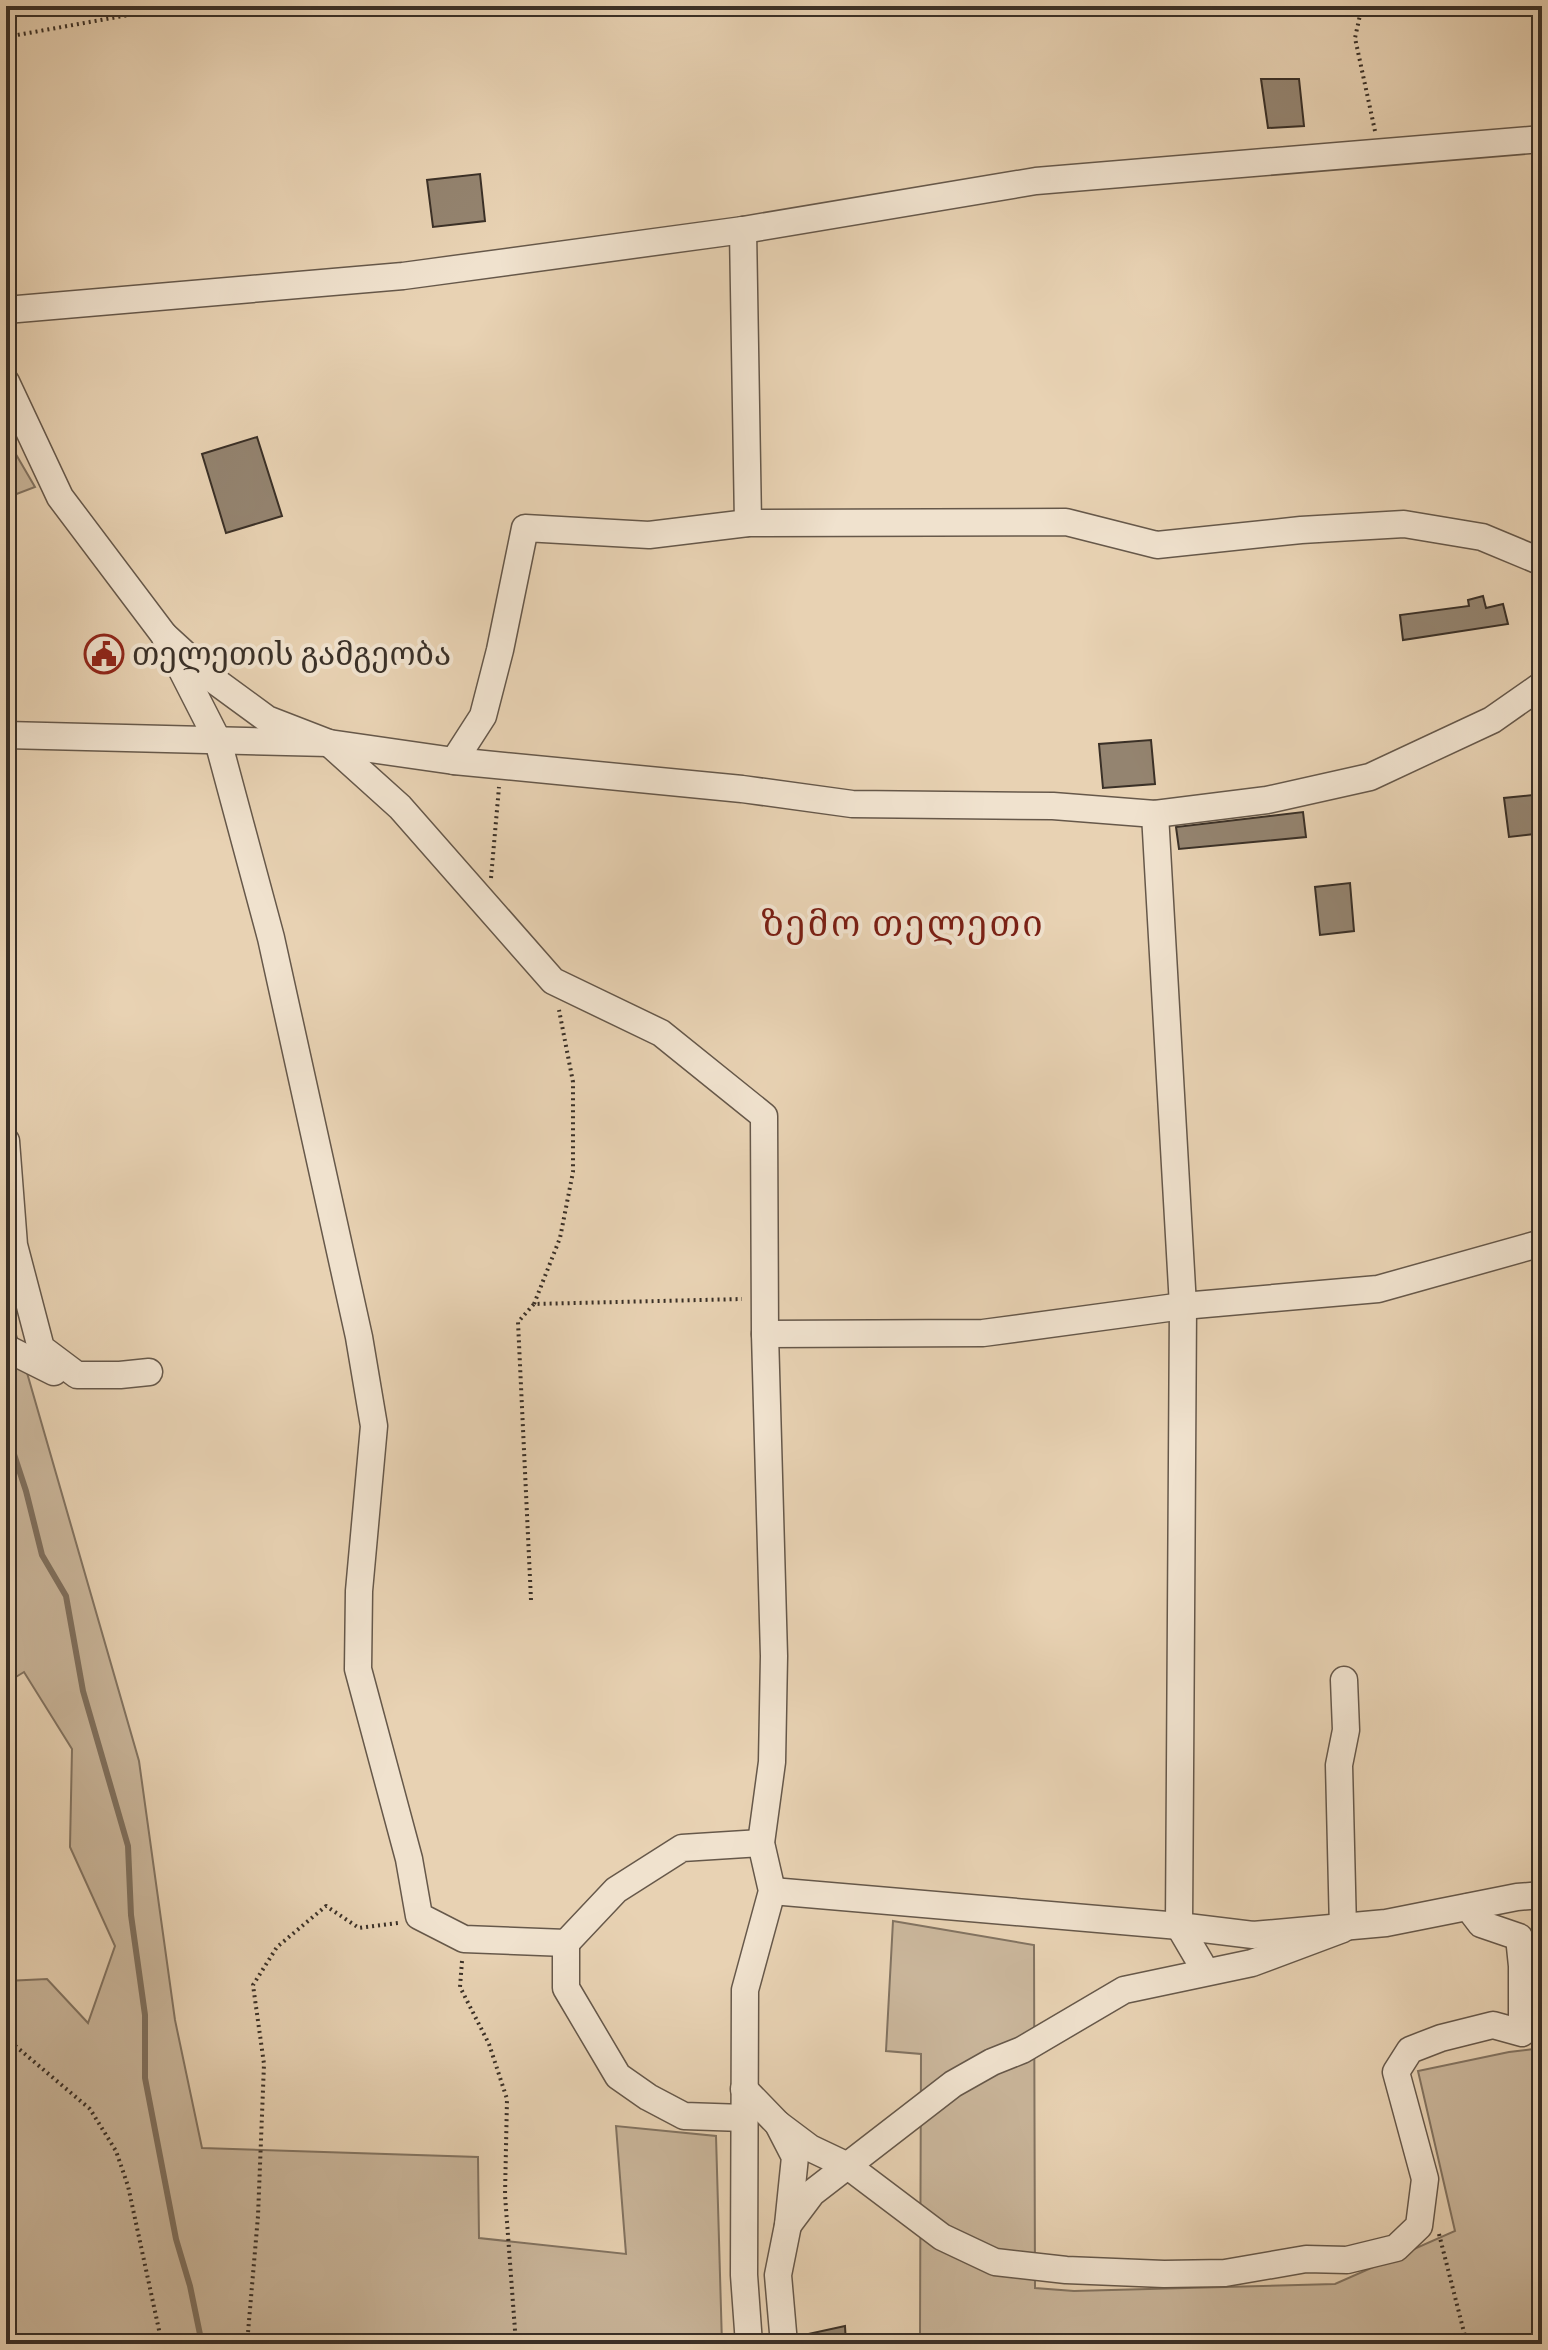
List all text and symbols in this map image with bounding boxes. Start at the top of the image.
public building icon: თელეთის გამგეობა [83,633,125,675]
place label: თელეთის გამგეობა [132,635,451,674]
district label: ზემო თელეთი [761,902,1045,946]

